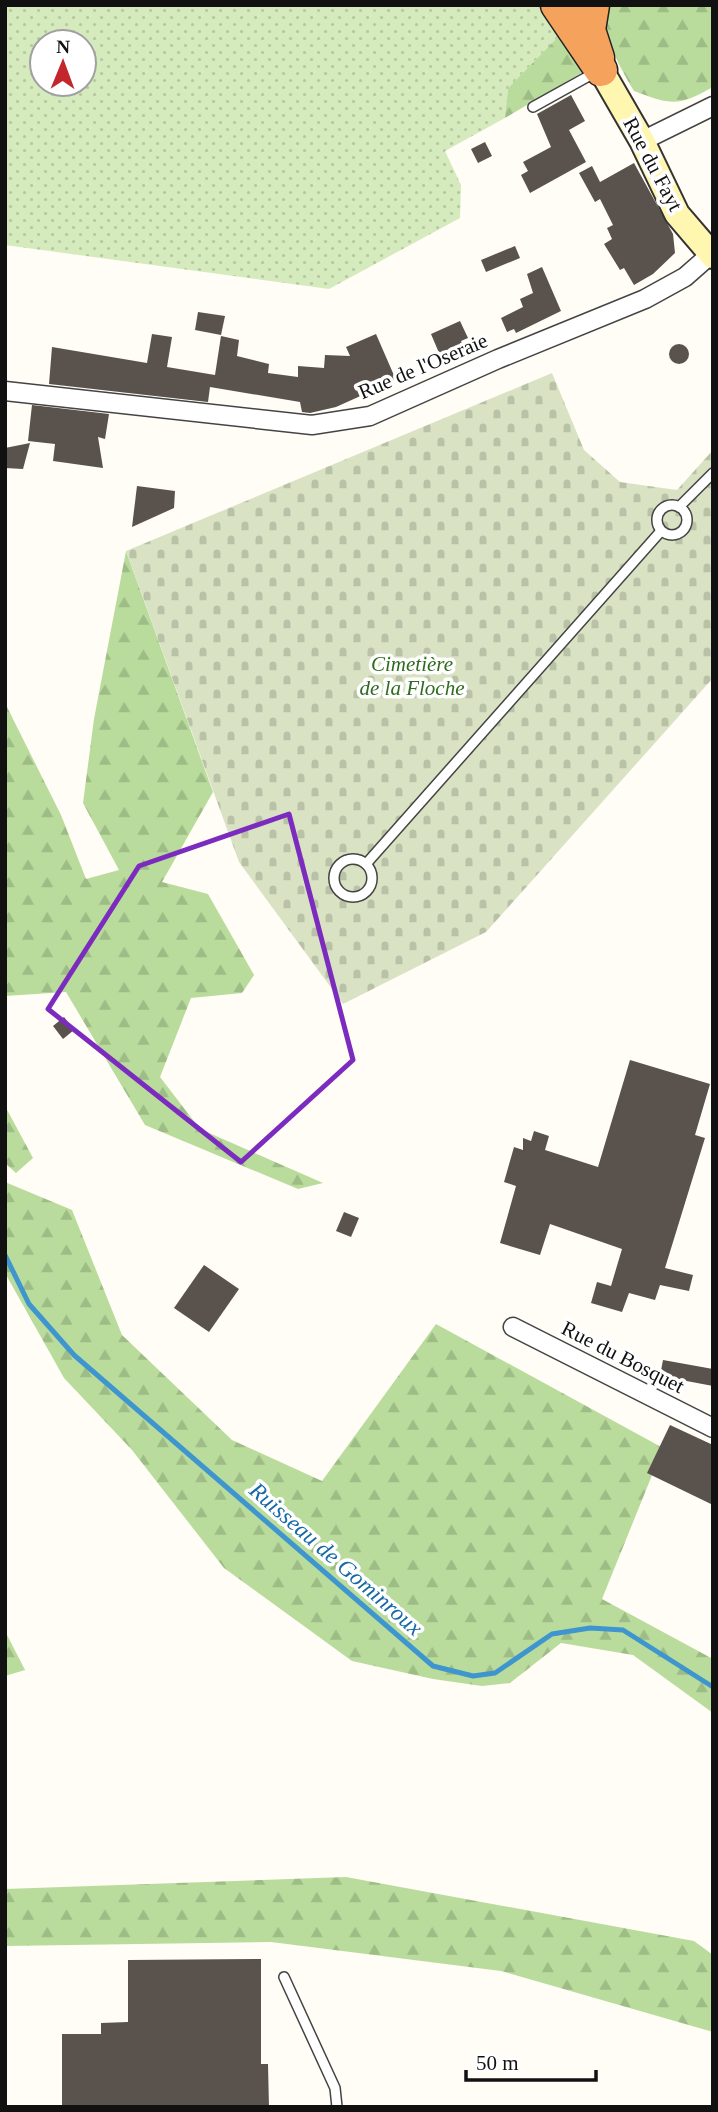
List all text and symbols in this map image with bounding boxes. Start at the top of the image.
north arrow [28,28,98,98]
text: N [56,36,71,57]
street label: Rue du Fayt [618,113,688,215]
street label: Rue de l'Oseraie [355,328,491,404]
park label: Cimetière de la Floche [360,652,464,700]
street label: Rue du Bosquet [558,1316,688,1398]
water label: Ruisseau de Gominroux [244,1477,428,1641]
scale bar [466,2038,596,2082]
text: 50 m [476,2051,519,2075]

